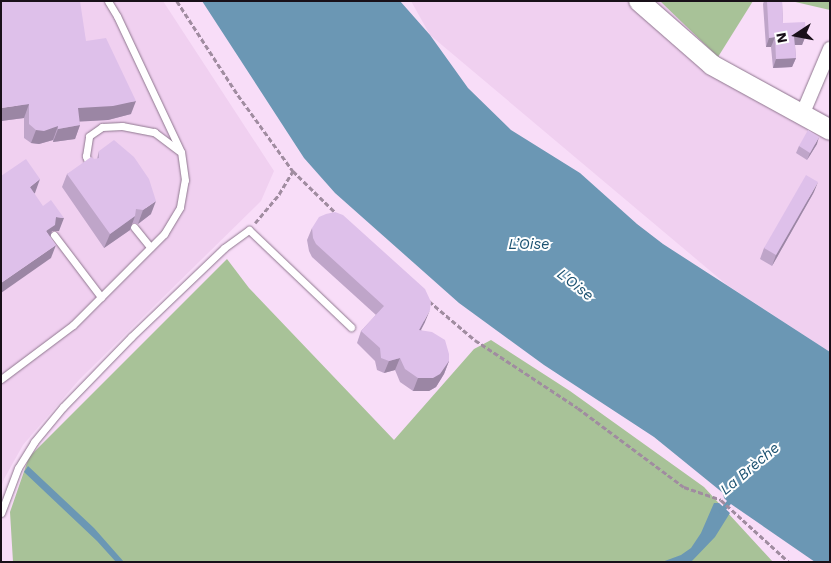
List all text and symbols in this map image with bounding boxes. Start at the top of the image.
north arrow [771,10,821,60]
text: N [772,31,790,44]
water label: L’Oise [508,236,550,254]
water label: L'Oise [553,265,597,305]
water label: La Brèche [717,439,783,499]

